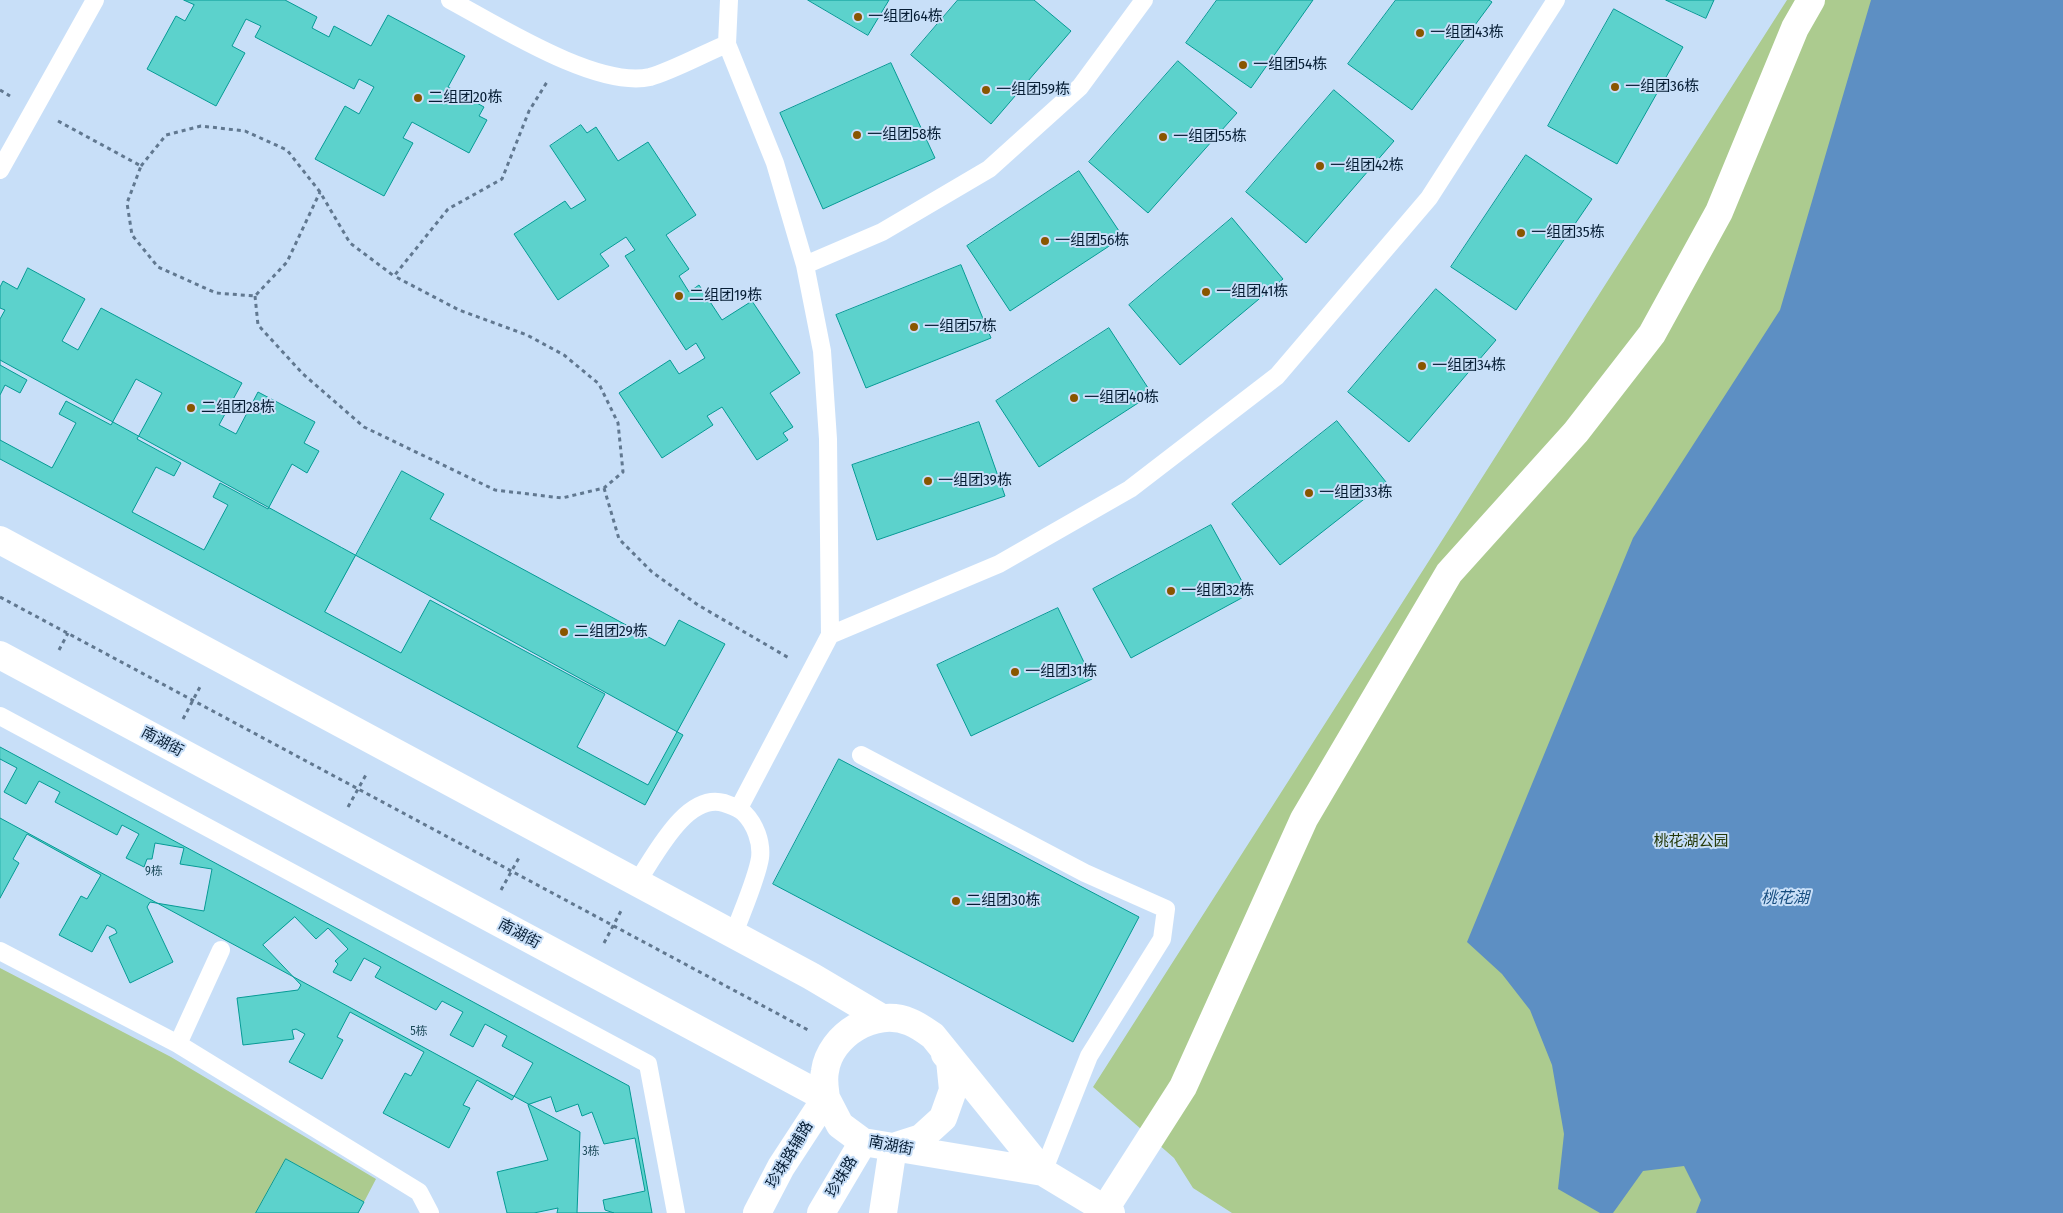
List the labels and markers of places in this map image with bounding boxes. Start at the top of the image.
place label: 一组团64栋 [868,8,943,26]
marker: 一组团64栋 [852,11,864,23]
place label: 一组团43栋 [1430,24,1504,42]
marker: 一组团43栋 [1414,27,1426,39]
place label: 一组团54栋 [1253,56,1327,74]
marker: 一组团54栋 [1237,59,1249,71]
place label: 一组团36栋 [1625,78,1699,96]
place label: 一组团59栋 [996,81,1070,99]
marker: 一组团36栋 [1609,81,1621,93]
marker: 一组团59栋 [980,84,992,96]
place label: 二组团20栋 [428,89,502,107]
marker: 二组团20栋 [412,92,424,104]
place label: 一组团58栋 [867,126,941,144]
place label: 一组团55栋 [1173,128,1247,146]
marker: 一组团58栋 [851,129,863,141]
marker: 一组团55栋 [1157,131,1169,143]
place label: 一组团42栋 [1330,157,1404,175]
marker: 一组团42栋 [1314,160,1326,172]
place label: 一组团35栋 [1531,224,1605,242]
marker: 一组团35栋 [1515,227,1527,239]
place label: 一组团56栋 [1055,232,1129,250]
marker: 一组团56栋 [1039,235,1051,247]
place label: 一组团41栋 [1216,283,1288,301]
marker: 一组团41栋 [1200,286,1212,298]
place label: 二组团19栋 [689,287,762,305]
marker: 二组团19栋 [673,290,685,302]
place label: 一组团57栋 [924,318,997,336]
marker: 一组团57栋 [908,321,920,333]
place label: 一组团34栋 [1432,357,1506,375]
marker: 一组团34栋 [1416,360,1428,372]
place label: 一组团40栋 [1084,389,1159,407]
marker: 一组团40栋 [1068,392,1080,404]
place label: 二组团28栋 [201,399,275,417]
marker: 二组团28栋 [185,402,197,414]
place label: 一组团39栋 [938,472,1012,490]
marker: 一组团39栋 [922,475,934,487]
place label: 一组团33栋 [1319,484,1393,502]
marker: 一组团33栋 [1303,487,1315,499]
place label: 一组团32栋 [1181,582,1254,600]
marker: 一组团32栋 [1165,585,1177,597]
place label: 二组团29栋 [574,623,648,641]
marker: 二组团29栋 [558,626,570,638]
place label: 一组团31栋 [1025,663,1097,681]
marker: 一组团31栋 [1009,666,1021,678]
place label: 二组团30栋 [966,892,1041,910]
marker: 二组团30栋 [950,895,962,907]

